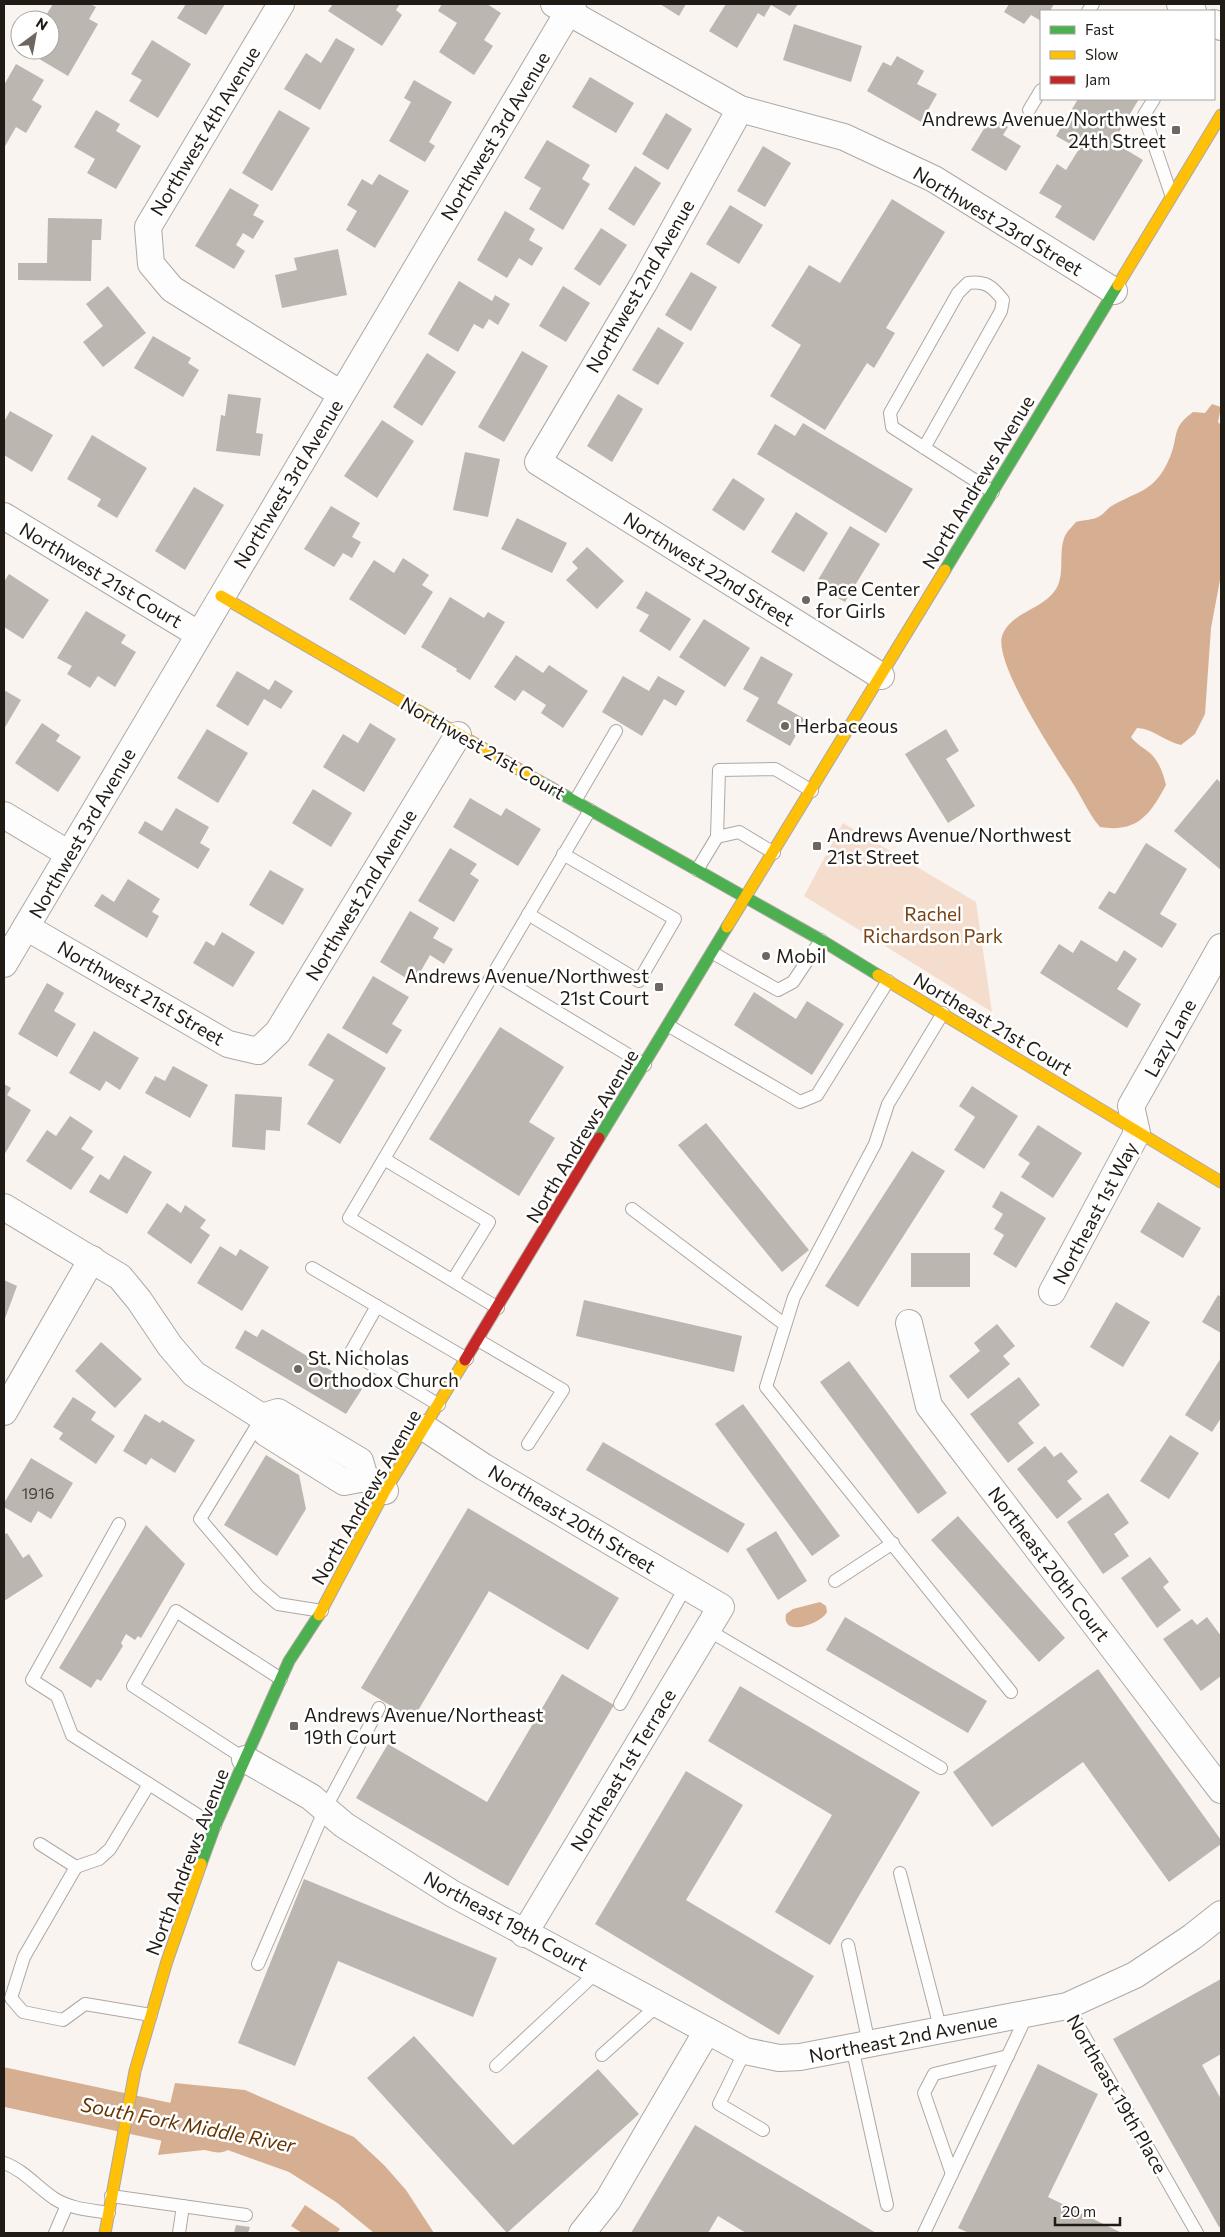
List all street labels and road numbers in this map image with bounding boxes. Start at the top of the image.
street label: Northwest 4th Avenue [145,42,264,220]
street label: Northwest 3rd Avenue [435,47,554,224]
street label: Northwest 23rd Street [909,161,1087,280]
street label: Northwest 2nd Avenue [581,195,699,376]
street label: North Andrews Avenue [917,391,1039,573]
street label: Northwest 3rd Avenue [228,395,347,572]
street label: Northwest 22nd Street [620,507,799,631]
street label: Northwest 21st Court [16,517,187,632]
street label: Northwest 21st Court [397,691,570,804]
street label: Northwest 3rd Avenue [23,744,140,922]
street label: Northwest 2nd Avenue [300,805,421,985]
street label: Northwest 21st Street [54,935,229,1050]
street label: Northeast 21st Court [910,967,1077,1080]
street label: Lazy Lane [1139,995,1200,1081]
street label: North Andrews Avenue [521,1045,643,1227]
street label: Northeast 1st Way [1047,1137,1142,1288]
street label: North Andrews Avenue [306,1405,425,1588]
street label: Northeast 20th Street [485,1460,660,1578]
street label: Northeast 20th Court [984,1482,1115,1646]
street label: Northeast 1st Terrace [565,1684,680,1855]
street label: North Andrews Avenue [140,1765,233,1959]
street label: Northeast 19th Court [420,1866,593,1975]
street label: Northeast 2nd Avenue [807,2008,999,2067]
street label: Northeast 19th Place [1062,2010,1172,2177]

